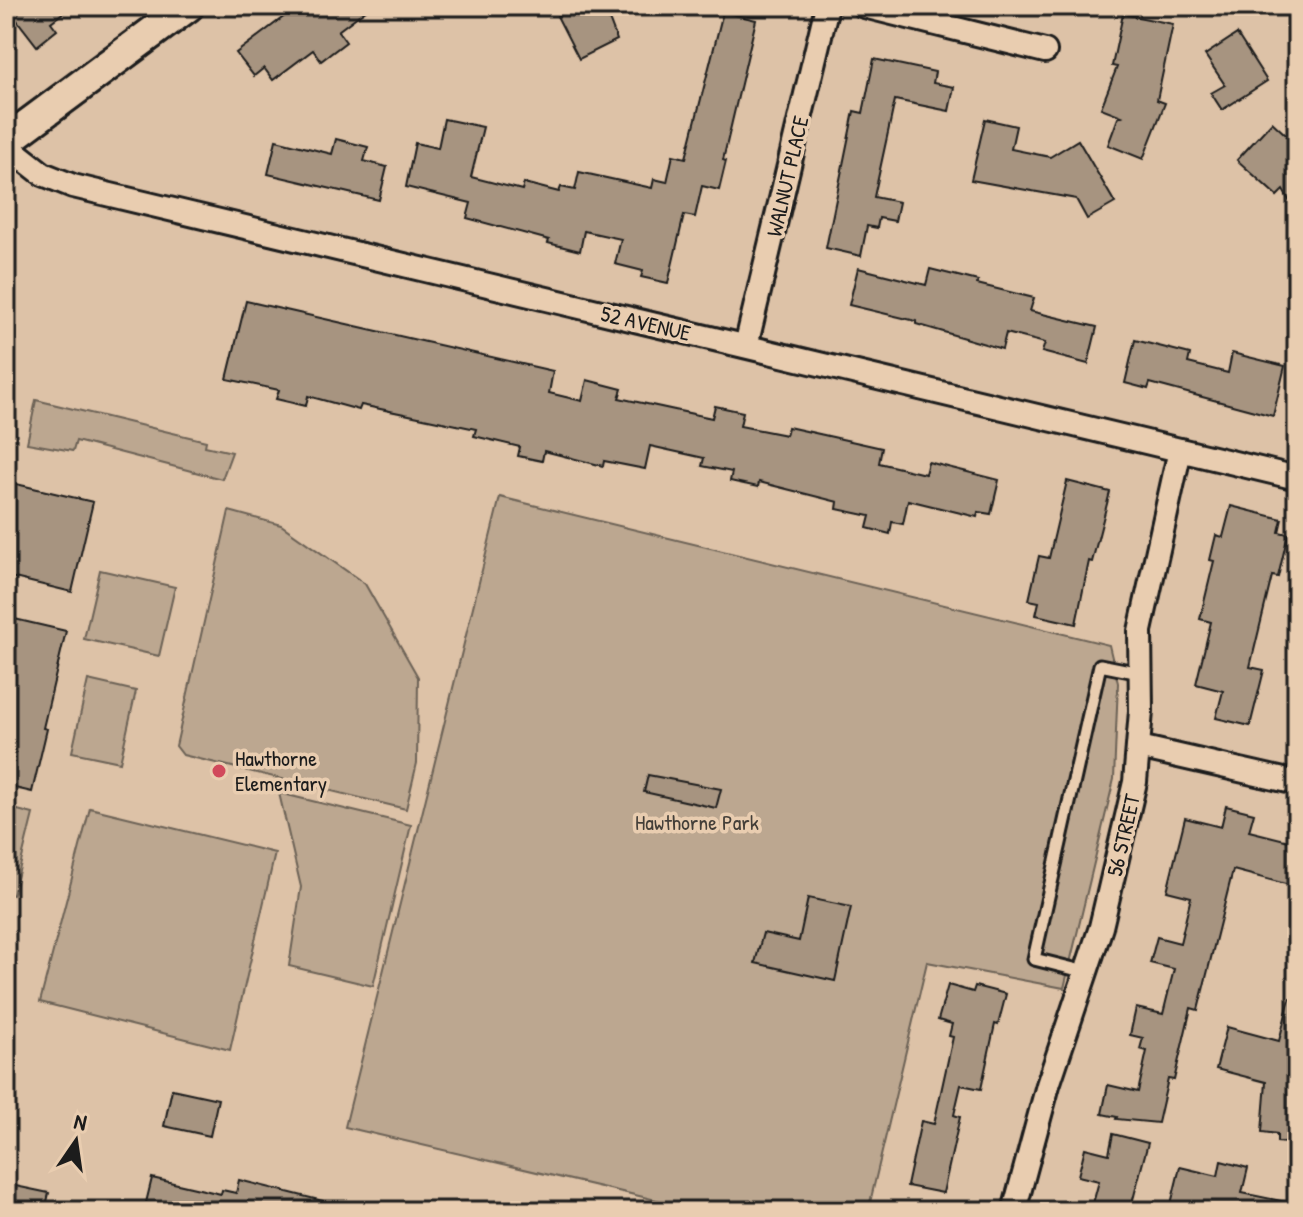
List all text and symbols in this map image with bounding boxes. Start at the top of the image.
street label: WALNUT PLACE [759,112,816,239]
street label: 52 AVENUE [598,298,694,348]
place label: Hawthorne Elementary [235,743,327,798]
marker: Hawthorne Elementary [210,762,228,780]
street label: 56 STREET [1099,790,1147,879]
park label: Hawthorne Park [635,807,759,837]
north arrow [36,1101,116,1181]
text: N [71,1106,90,1138]

